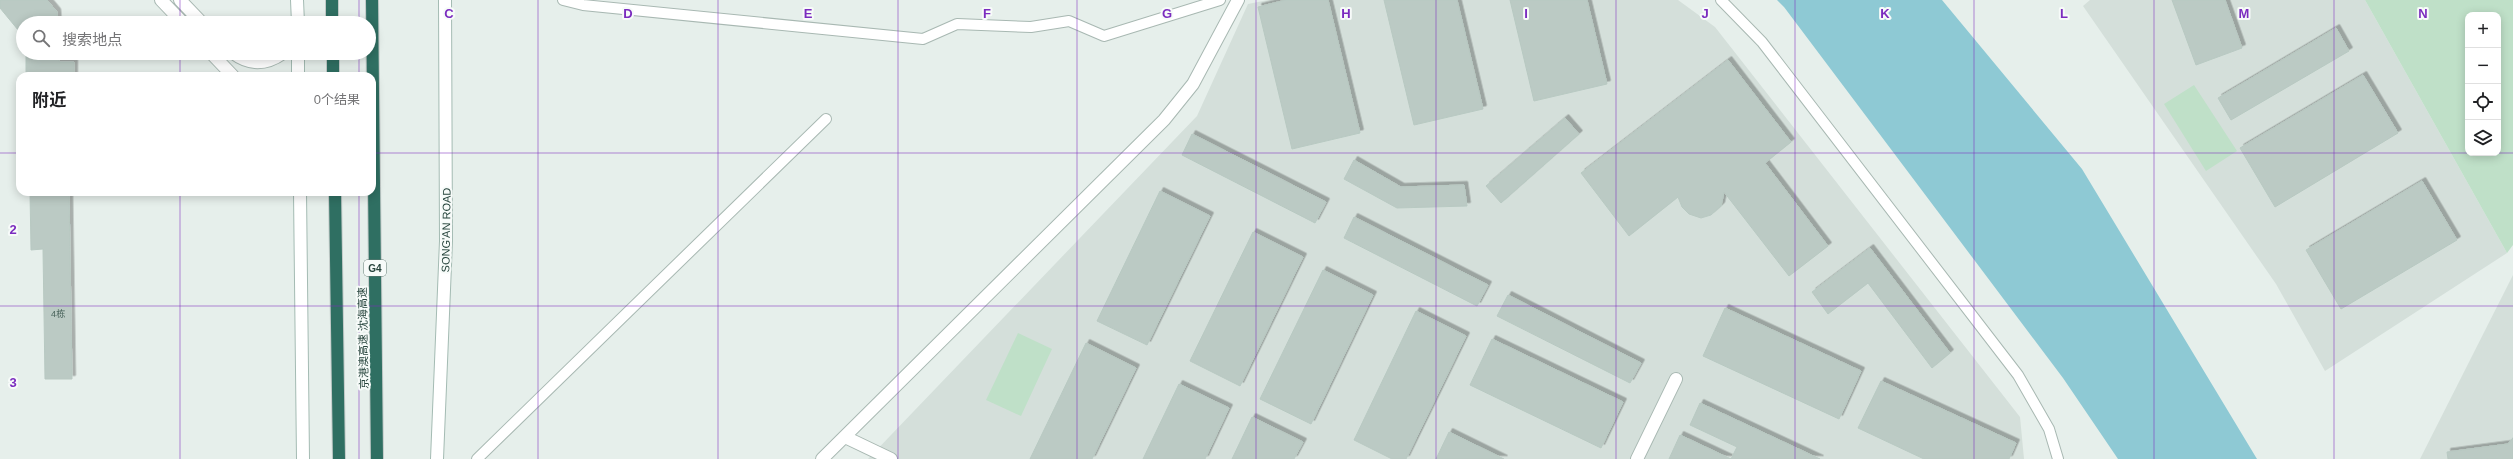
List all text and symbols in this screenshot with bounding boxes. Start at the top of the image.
text: C [444,6,454,21]
text: D [623,6,633,21]
text: E [804,6,813,21]
text: F [983,6,991,21]
text: G [1162,6,1172,21]
text: H [1341,6,1351,21]
text: I [1524,6,1528,21]
text: J [1701,6,1709,21]
text: K [1880,6,1890,21]
text: L [2060,6,2068,21]
text: M [2239,6,2249,21]
text: N [2418,6,2428,21]
map controls [2465,12,2501,156]
button: + [2465,12,2501,48]
search box [16,16,376,60]
icon: search [30,27,52,49]
text: 搜索地点 [62,31,122,48]
button: − [2465,48,2501,84]
button: locate [2465,84,2501,120]
text: 附近 [32,91,66,110]
text: 0个结果 [314,92,360,107]
button: layers [2465,120,2501,156]
street label: SONG'AN ROAD [439,188,453,272]
text: 2 [9,222,17,237]
road number: G4 [364,260,386,276]
street label: 京港澳高速 沈海高速 [356,287,370,389]
house number: 4栋 [51,308,65,319]
text: 3 [9,375,17,390]

